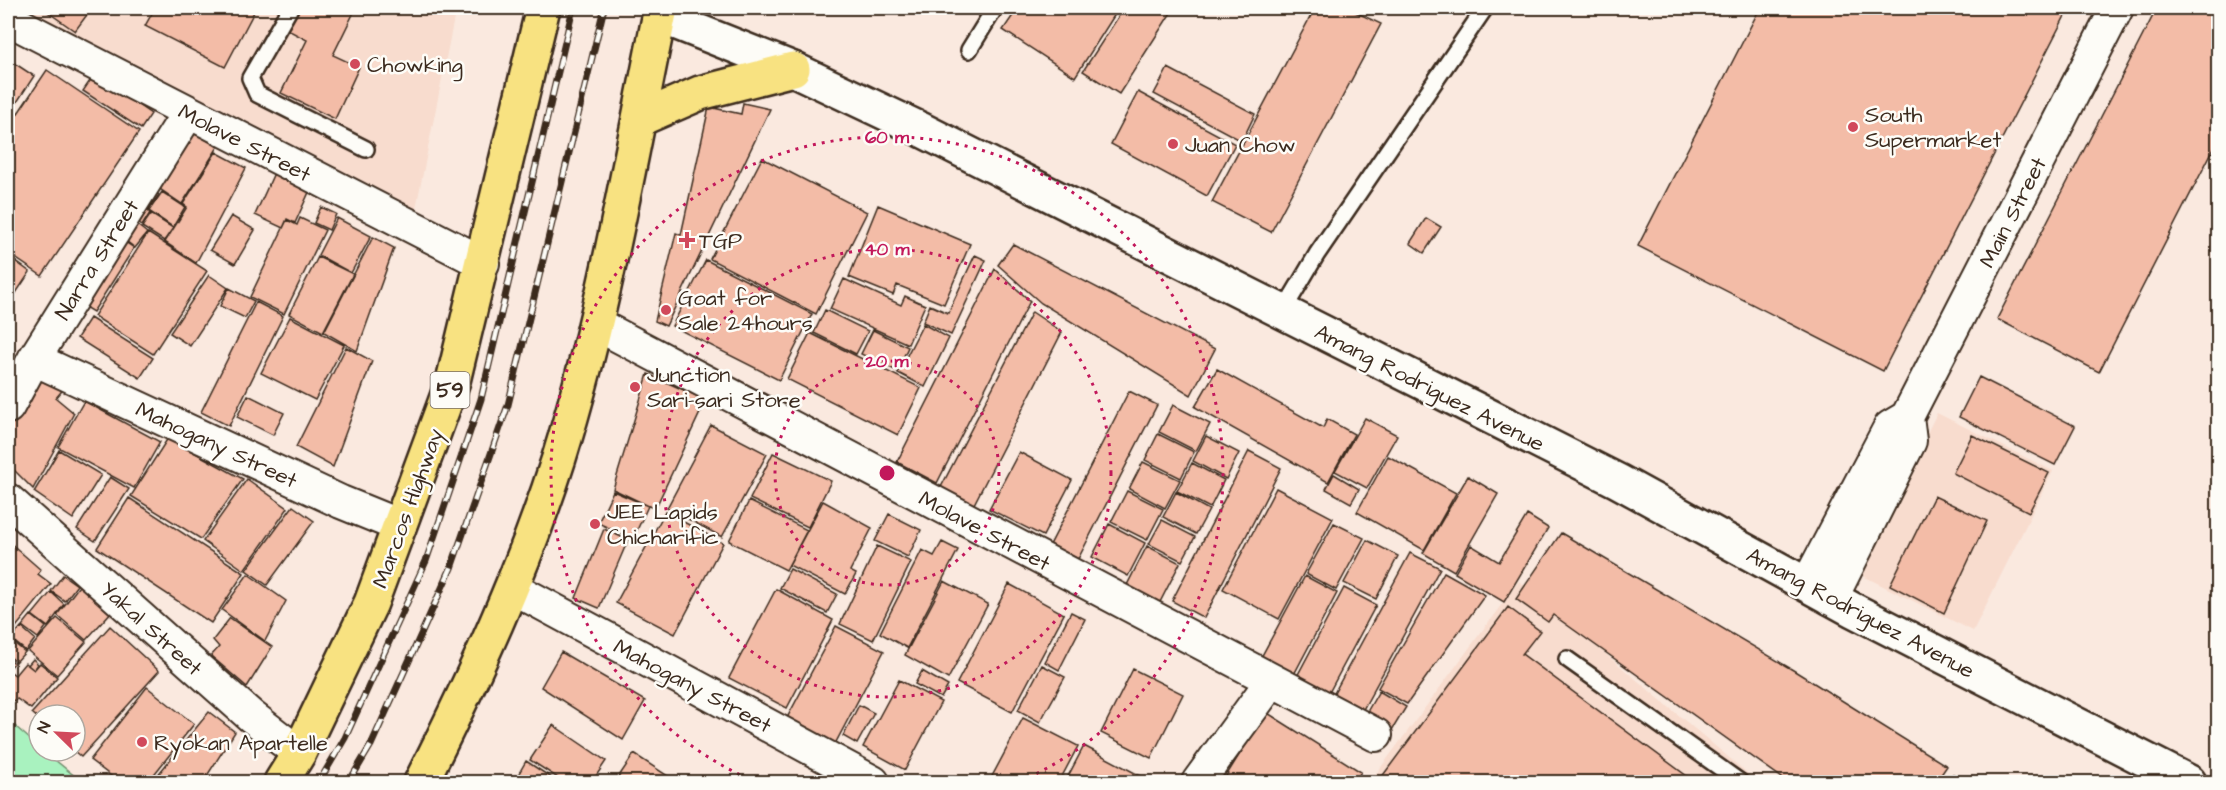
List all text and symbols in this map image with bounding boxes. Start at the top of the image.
place label: Chowking [367,50,463,82]
marker: Chowking [348,57,362,71]
street label: Molave Street [173,97,316,190]
place label: South Supermarket [1865,100,2001,156]
marker: South Supermarket [1846,120,1860,134]
text: 60 m [865,125,910,150]
place label: Juan Chow [1185,130,1295,161]
marker: Juan Chow [1166,137,1180,151]
street label: Main Street [1972,152,2055,273]
street label: Narra Street [48,193,147,326]
place label: TGP [699,226,742,257]
marker: TGP [680,233,694,247]
text: 40 m [865,237,910,262]
place label: Goat for Sale 24hours [678,283,813,339]
marker: Goat for Sale 24hours [659,303,673,317]
street label: Amang Rodriguez Avenue [1309,317,1550,461]
text: 20 m [865,349,909,374]
place label: Junction Sari-sari Store [647,360,801,416]
road number: 59 [430,372,470,408]
marker: Junction Sari-sari Store [628,380,642,394]
street label: Mahogany Street [130,394,302,497]
street label: Marcos Highway [365,424,453,593]
centre of rings [877,463,897,483]
street label: Molave Street [913,484,1056,579]
place label: JEE Lapids Chicharific [607,497,719,553]
marker: JEE Lapids Chicharific [588,517,602,531]
street label: Amang Rodriguez Avenue [1740,540,1980,688]
street label: Yakal Street [93,575,209,683]
street label: Mahogany Street [607,632,777,742]
north arrow [27,703,87,763]
text: N [32,718,56,736]
place label: Ryokan Apartelle [154,728,328,760]
marker: Ryokan Apartelle [135,735,149,749]

